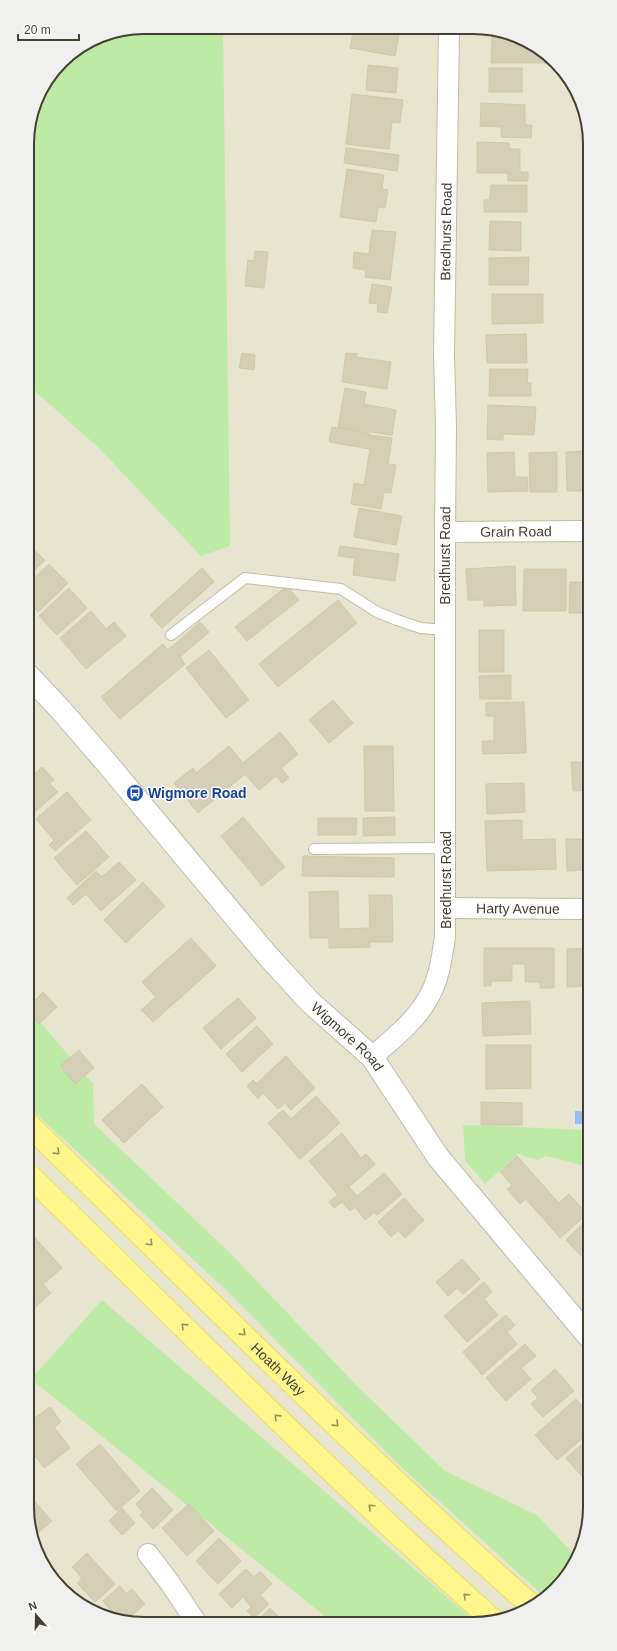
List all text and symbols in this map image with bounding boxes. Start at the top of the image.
scale bar [18,16,79,42]
text: 20 m [24,23,51,37]
street label: Bredhurst Road [437,182,455,281]
street label: Bredhurst Road [437,506,453,605]
street label: Grain Road [480,523,552,540]
bus stop icon: Wigmore Road [125,783,145,803]
place label: Wigmore Road [148,785,247,801]
street label: Bredhurst Road [438,831,454,929]
street label: Harty Avenue [476,900,560,917]
street label: Wigmore Road [308,999,387,1074]
one-way arrow [52,1147,60,1155]
one-way arrow [145,1238,153,1246]
one-way arrow [181,1323,189,1331]
one-way arrow [238,1329,246,1336]
street label: Hoath Way [248,1340,309,1399]
one-way arrow [274,1414,282,1422]
one-way arrow [331,1419,339,1427]
one-way arrow [368,1504,376,1512]
one-way arrow [463,1593,471,1600]
north arrow [16,1595,56,1635]
text: N [27,1599,38,1613]

